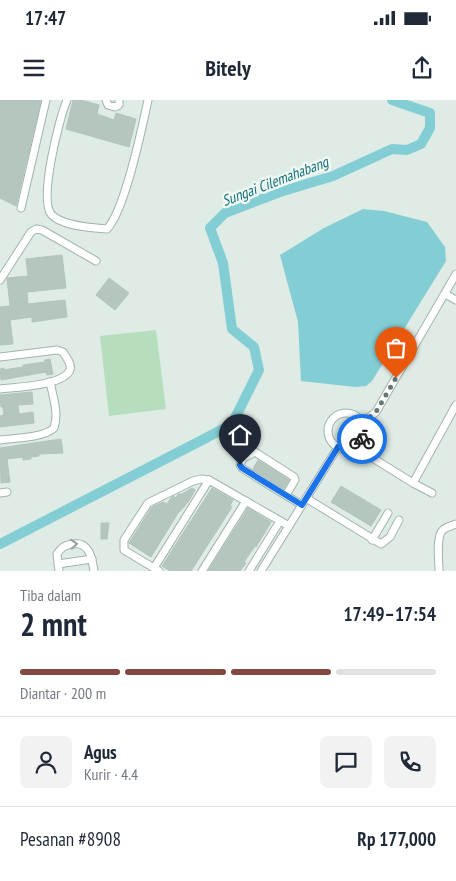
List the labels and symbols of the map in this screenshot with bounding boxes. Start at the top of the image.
water label: Sungai Cilemahabang [219,151,332,210]
pin [375,327,417,378]
pin [219,414,261,465]
courier [337,414,387,464]
one-way arrow [71,539,79,550]

